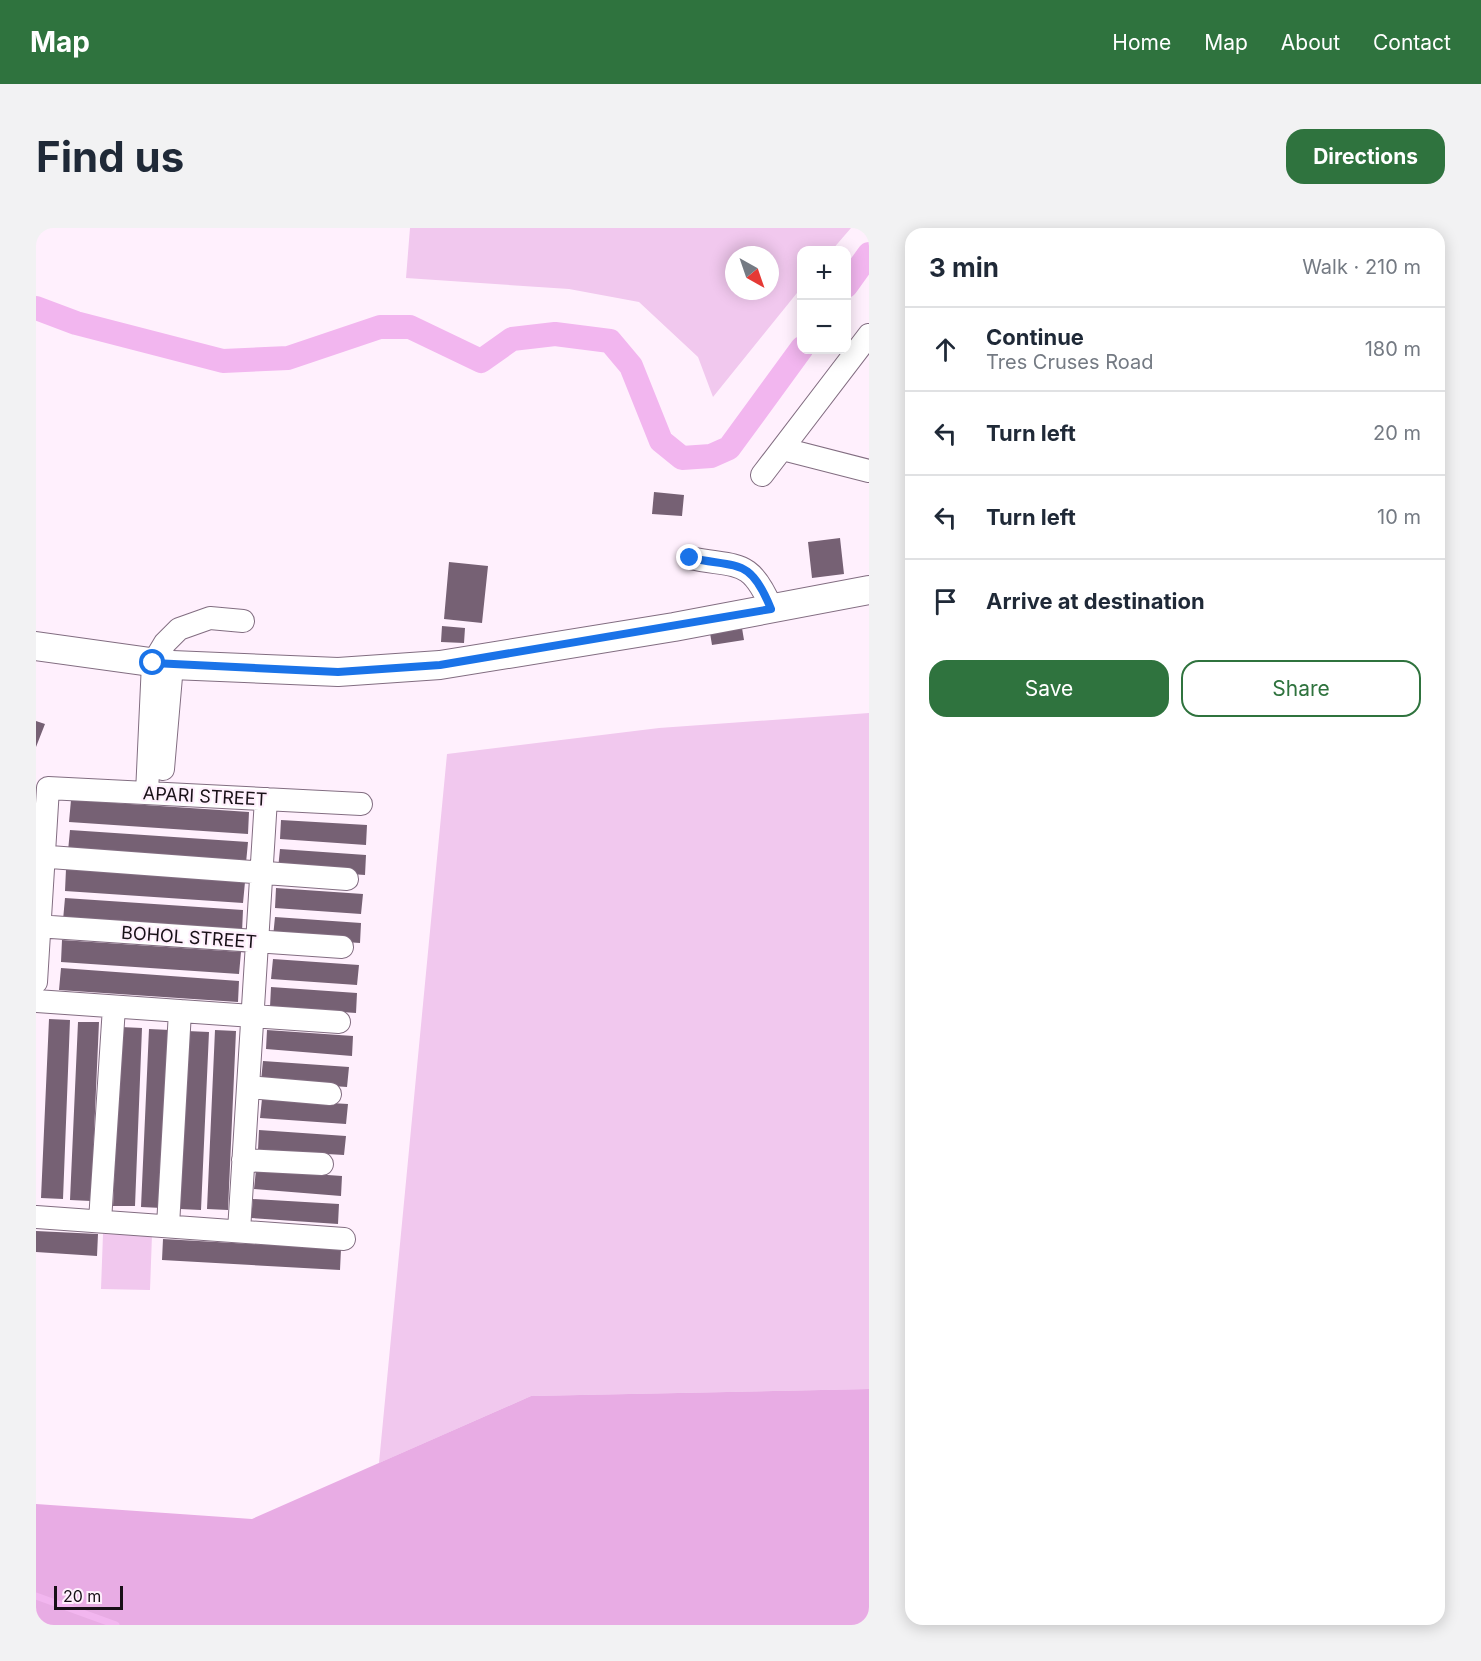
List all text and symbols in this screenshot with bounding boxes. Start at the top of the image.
text: Map [30,25,90,59]
text: Home [1112,30,1171,55]
text: Map [1204,30,1248,55]
text: About [1281,30,1340,55]
text: Contact [1373,30,1451,55]
button: Directions [1286,129,1445,184]
text: Find us [36,131,184,182]
north arrow [725,246,779,300]
map controls [797,246,851,354]
button: + [797,246,851,300]
text: 3 min [929,252,999,283]
text: Walk · 210 m [1302,255,1421,279]
button: − [797,300,851,354]
text: Continue [986,324,1084,350]
icon: ahead [929,333,962,366]
text: 180 m [1365,337,1421,361]
text: Tres Cruses Road [986,350,1153,374]
icon: left [929,417,962,450]
text: Turn left [986,420,1076,446]
text: 20 m [1373,421,1421,445]
icon: left [929,501,962,534]
text: Turn left [986,504,1076,530]
text: 10 m [1377,505,1421,529]
route end [676,544,702,570]
icon: arrive [929,585,962,618]
text: Arrive at destination [986,588,1205,614]
route start [139,649,165,675]
button: Save [929,660,1169,717]
button: Share [1181,660,1421,717]
street label: APARI STREET [142,782,268,810]
street label: BOHOL STREET [120,922,258,952]
scale bar [54,1583,123,1610]
text: 20 m [63,1586,101,1606]

